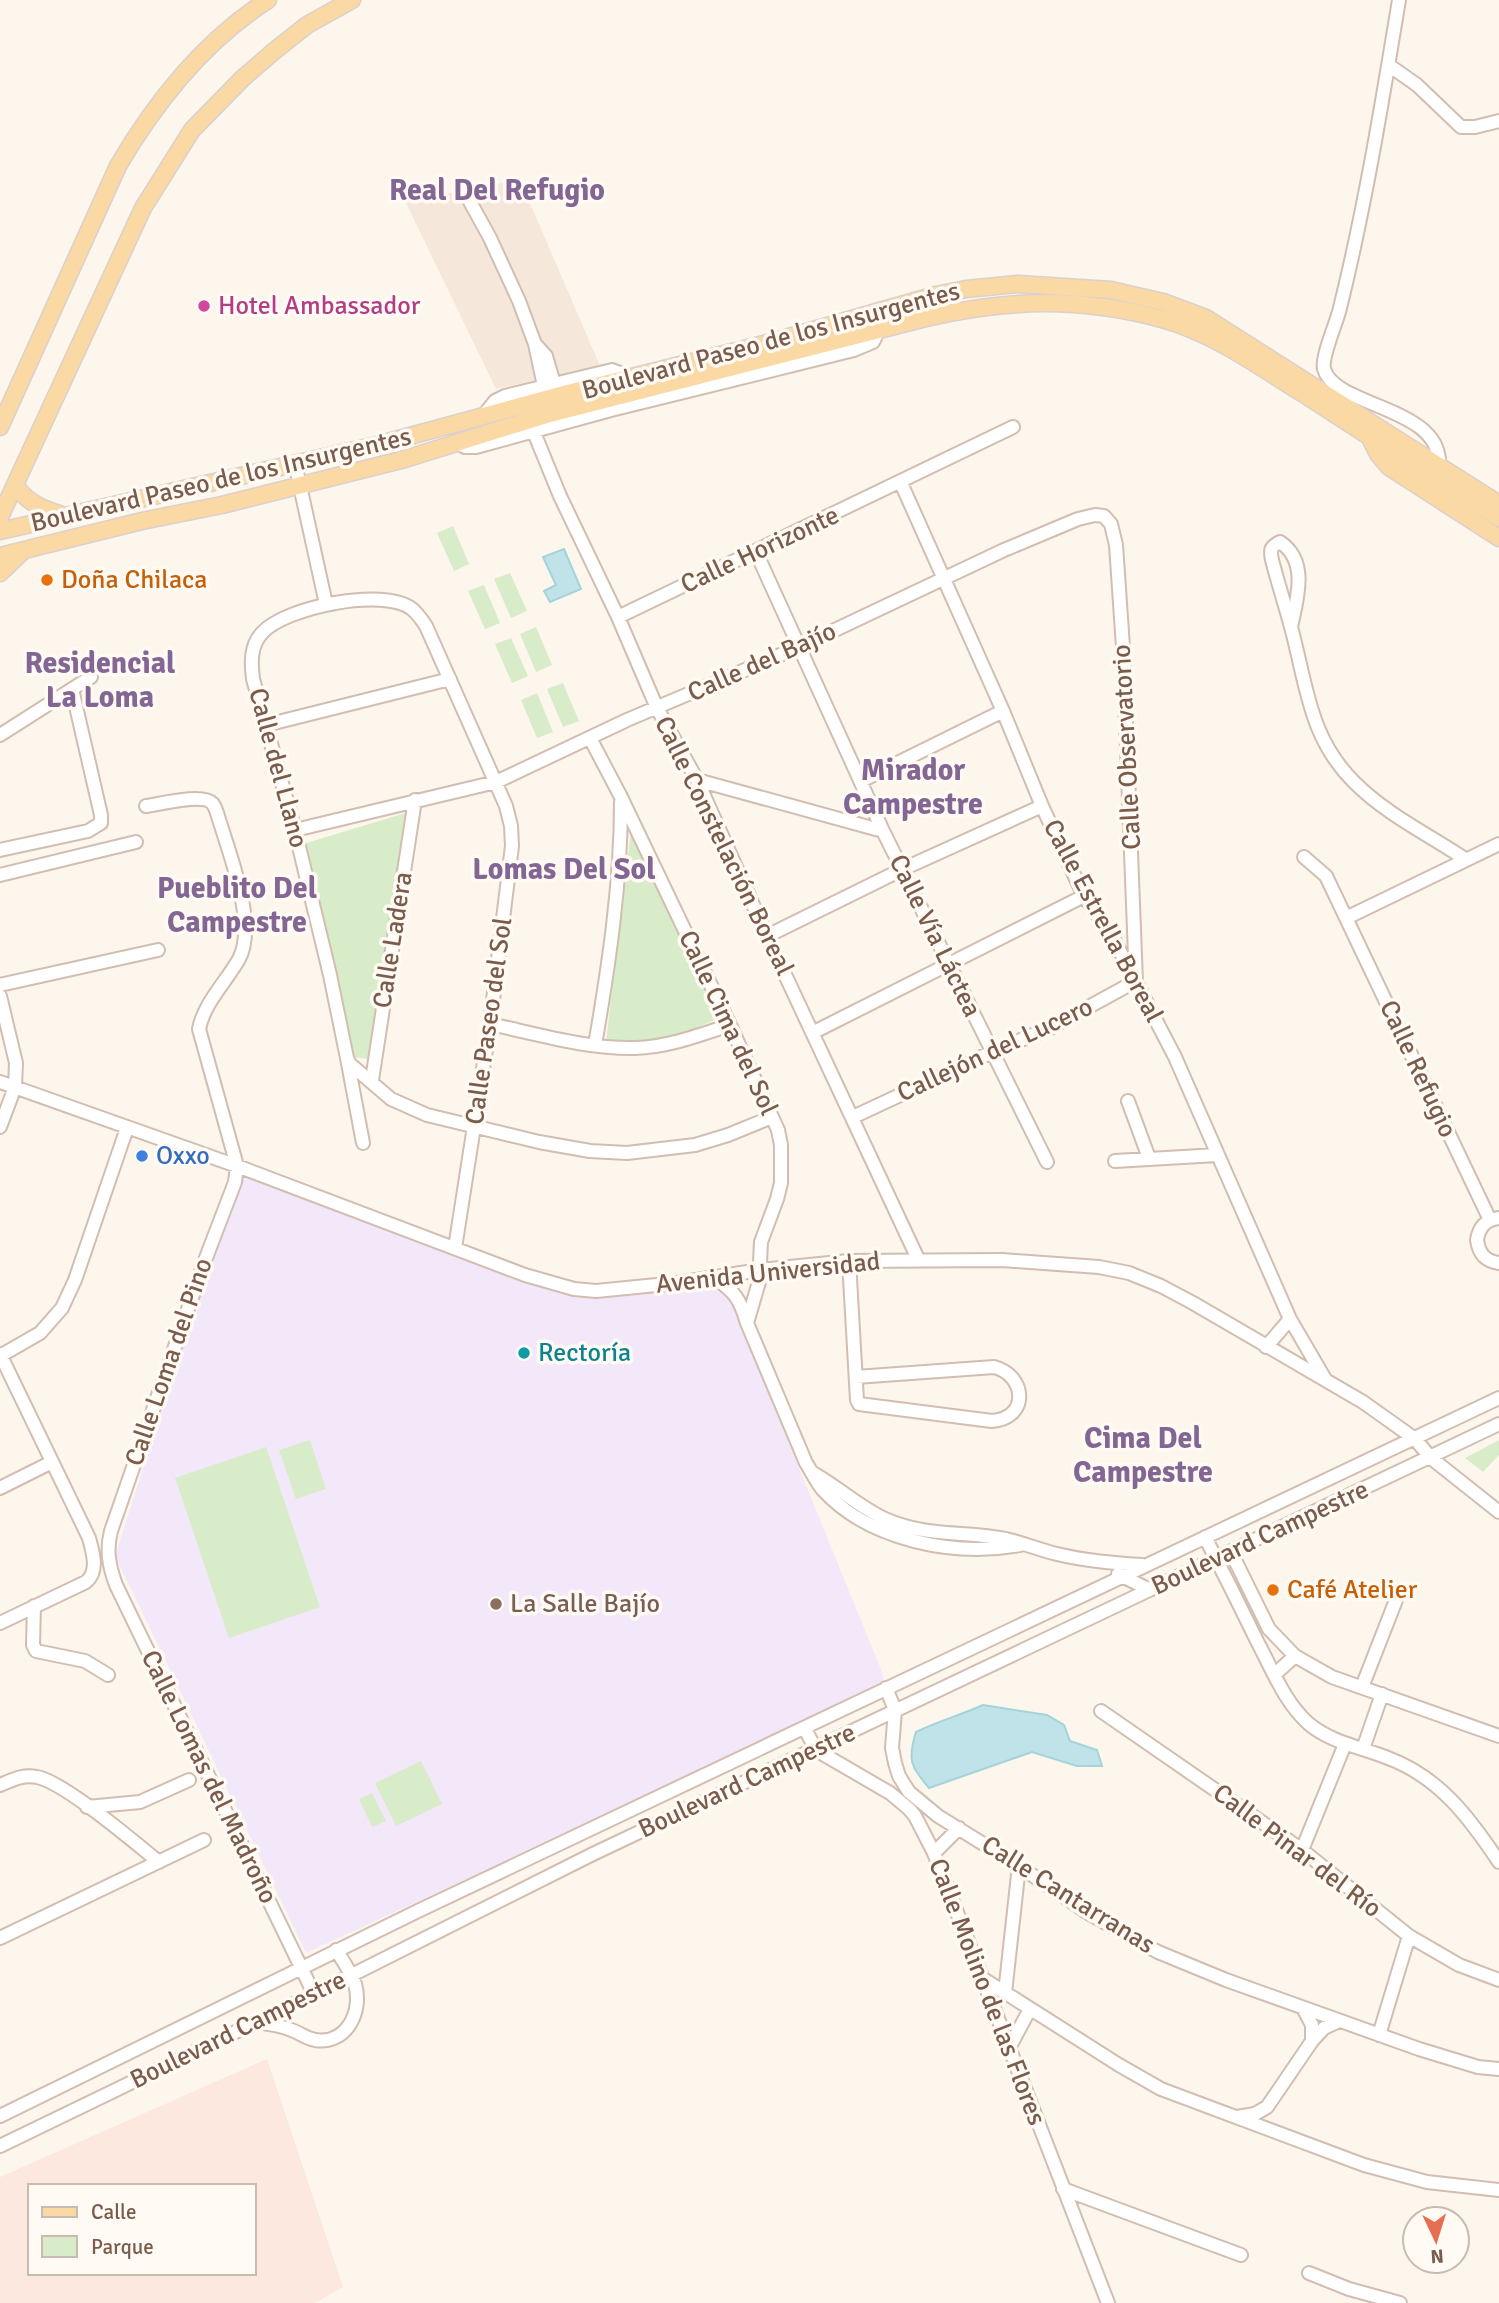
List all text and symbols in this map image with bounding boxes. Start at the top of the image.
district label: Real Del Refugio [389,172,605,209]
street label: Boulevard Paseo de los Insurgentes [579,275,963,407]
place label: Hotel Ambassador [218,290,421,322]
marker: Hotel Ambassador [196,298,212,314]
street label: Boulevard Paseo de los Insurgentes [28,421,414,539]
street label: Calle Horizonte [676,499,844,601]
place label: Doña Chilaca [61,564,208,596]
marker: Doña Chilaca [39,572,55,588]
street label: Calle del Bajío [683,615,841,709]
street label: Calle Observatorio [1106,644,1148,850]
district label: Residencial La Loma [25,645,175,716]
street label: Calle del Llano [241,685,315,851]
street label: Calle Constelación Boreal [647,711,801,981]
district label: Mirador Campestre [843,752,983,823]
street label: Calle Estrella Boreal [1036,814,1170,1028]
street label: Calle Vía Láctea [882,850,988,1022]
district label: Lomas Del Sol [472,851,656,888]
street label: Calle Ladera [366,869,420,1011]
district label: Pueblito Del Campestre [157,870,317,941]
street label: Calle Paseo del Sol [459,915,519,1127]
street label: Calle Cima del Sol [671,925,785,1121]
street label: Callejón del Lucero [892,991,1098,1109]
street label: Calle Refugio [1372,995,1464,1143]
place label: Oxxo [156,1140,210,1172]
marker: Oxxo [134,1148,150,1164]
street label: Avenida Universidad [654,1245,882,1301]
street label: Calle Loma del Pino [118,1254,220,1470]
place label: Rectoría [538,1337,631,1369]
marker: Rectoría [516,1345,532,1361]
district label: Cima Del Campestre [1073,1420,1213,1491]
street label: Boulevard Campestre [1146,1474,1374,1602]
place label: Café Atelier [1287,1574,1418,1606]
marker: Café Atelier [1265,1582,1281,1598]
place label: La Salle Bajío [510,1588,660,1620]
marker: La Salle Bajío [488,1596,504,1612]
street label: Calle Lomas del Madroño [134,1645,284,1909]
street label: Boulevard Campestre [633,1717,861,1845]
street label: Calle Pinar del Río [1206,1777,1388,1925]
street label: Calle Cantarranas [975,1829,1161,1961]
street label: Calle Molino de las Flores [921,1854,1053,2130]
street label: Boulevard Campestre [125,1964,351,2096]
legend [28,2184,256,2275]
text: Calle [91,2199,137,2225]
north arrow [1401,2205,1471,2275]
text: Parque [91,2234,154,2260]
text: N [1430,2244,1445,2268]

